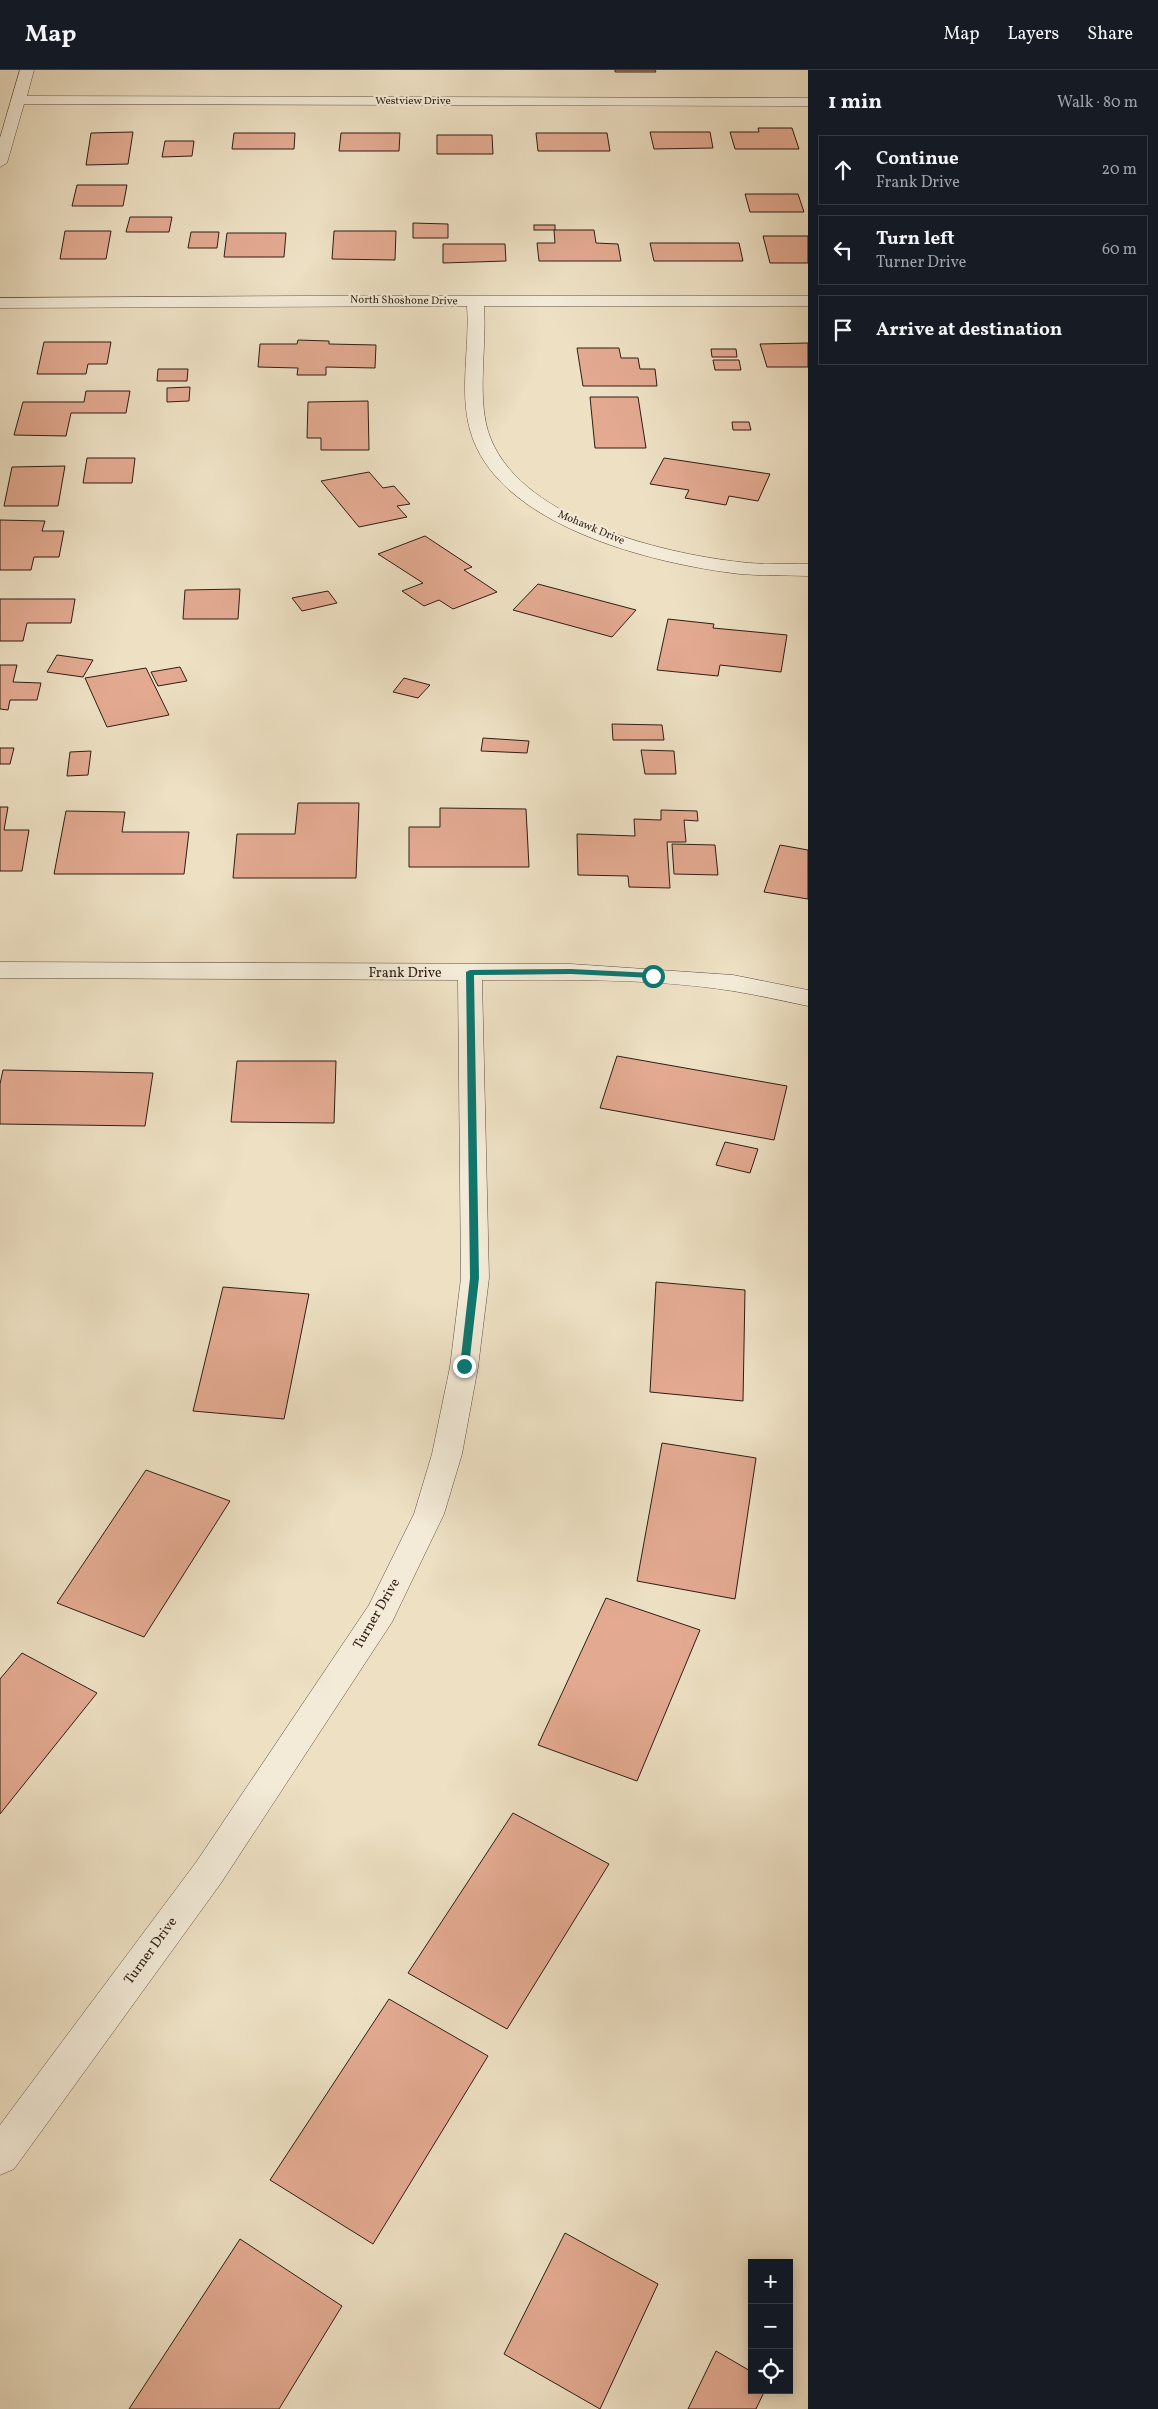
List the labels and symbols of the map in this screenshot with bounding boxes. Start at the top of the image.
street label: Westview Drive [375,94,451,109]
street label: North Shoshone Drive [350,293,458,309]
street label: Mohawk Drive [555,507,627,549]
street label: Frank Drive [368,964,442,983]
route start [642,965,665,988]
route end [453,1355,476,1378]
street label: Turner Drive [349,1575,405,1653]
street label: Turner Drive [120,1913,182,1989]

